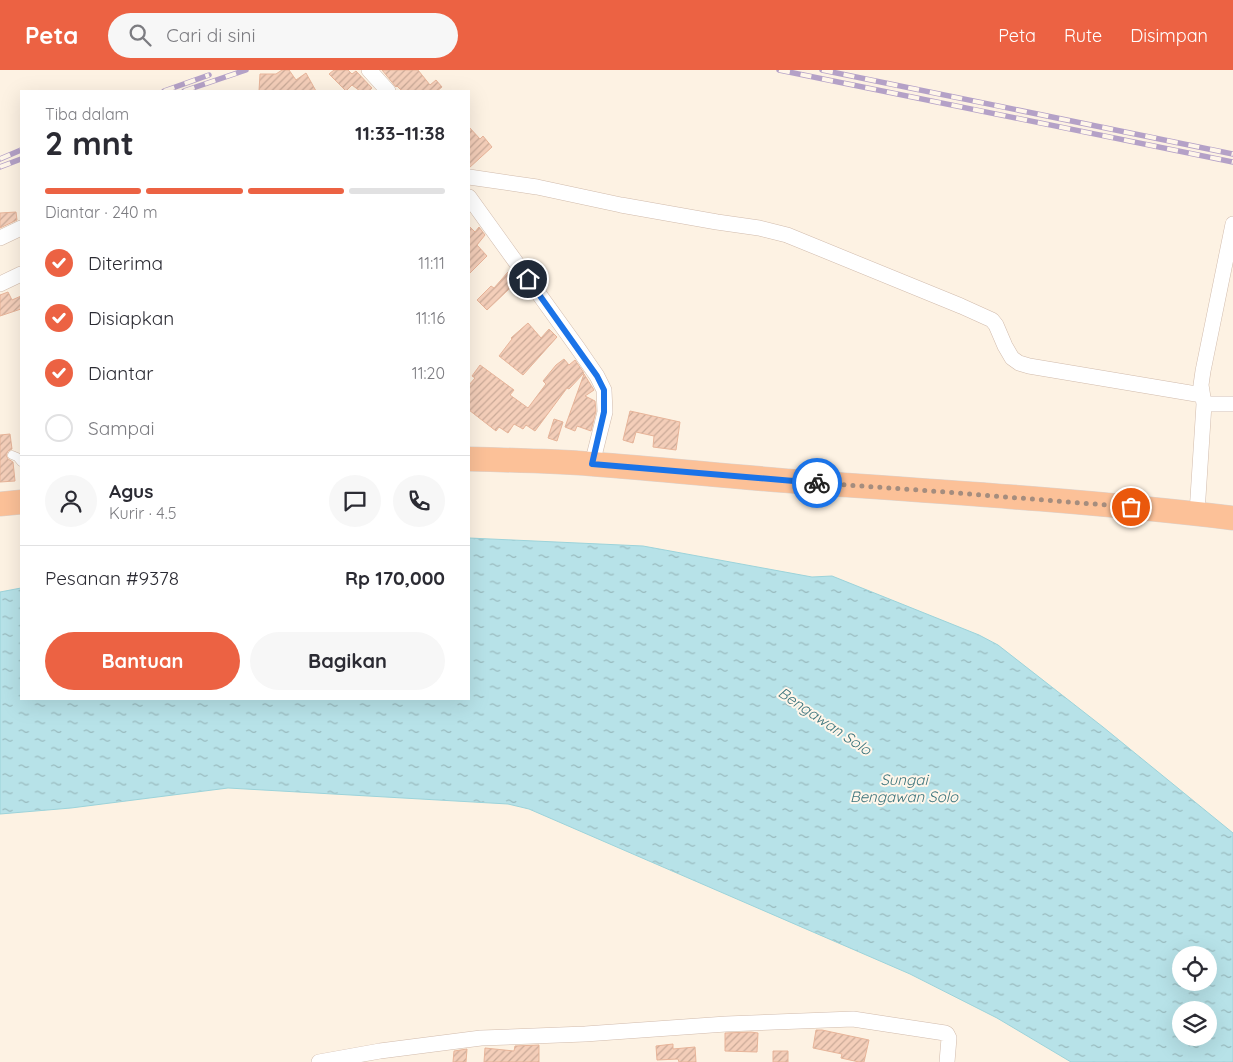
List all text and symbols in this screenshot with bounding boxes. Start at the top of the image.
search box [108,13,458,58]
text: Peta [25,20,78,50]
icon: search [126,21,154,49]
text: Cari di sini [166,23,256,47]
text: Peta [998,24,1036,47]
text: Rute [1064,24,1102,47]
text: Disimpan [1130,24,1208,47]
text: Tiba dalam [45,104,129,124]
text: 11:33–11:38 [355,121,445,145]
text: 2 mnt [45,123,134,163]
text: Diantar · 240 m [45,202,158,222]
icon: check [45,249,73,277]
text: Diterima [88,251,163,275]
text: 11:11 [418,253,445,273]
pin [507,258,549,300]
icon: home [514,265,542,293]
icon: check [45,304,73,332]
text: Disiapkan [88,306,174,330]
text: 11:16 [416,308,445,328]
icon: check [45,359,73,387]
text: Diantar [88,361,154,385]
text: 11:20 [412,363,445,383]
text: Sampai [88,416,155,440]
courier [792,458,842,508]
icon: bike [803,469,831,497]
button: person [45,475,97,527]
button: chat [329,475,381,527]
button: phone [393,475,445,527]
text: Agus [109,479,153,503]
pin [1110,486,1152,528]
icon: bag [1117,493,1145,521]
text: Kurir · 4.5 [109,503,176,523]
text: Pesanan #9378 [45,566,179,590]
text: Rp 170,000 [345,566,445,590]
button: Bantuan [45,632,240,690]
button: Bagikan [250,632,445,690]
water label: Bengawan Solo [775,683,876,760]
water label: Sungai Bengawan Solo [850,770,959,806]
map controls [1172,946,1217,1046]
button: locate [1172,946,1217,991]
button: layers [1172,1001,1217,1046]

